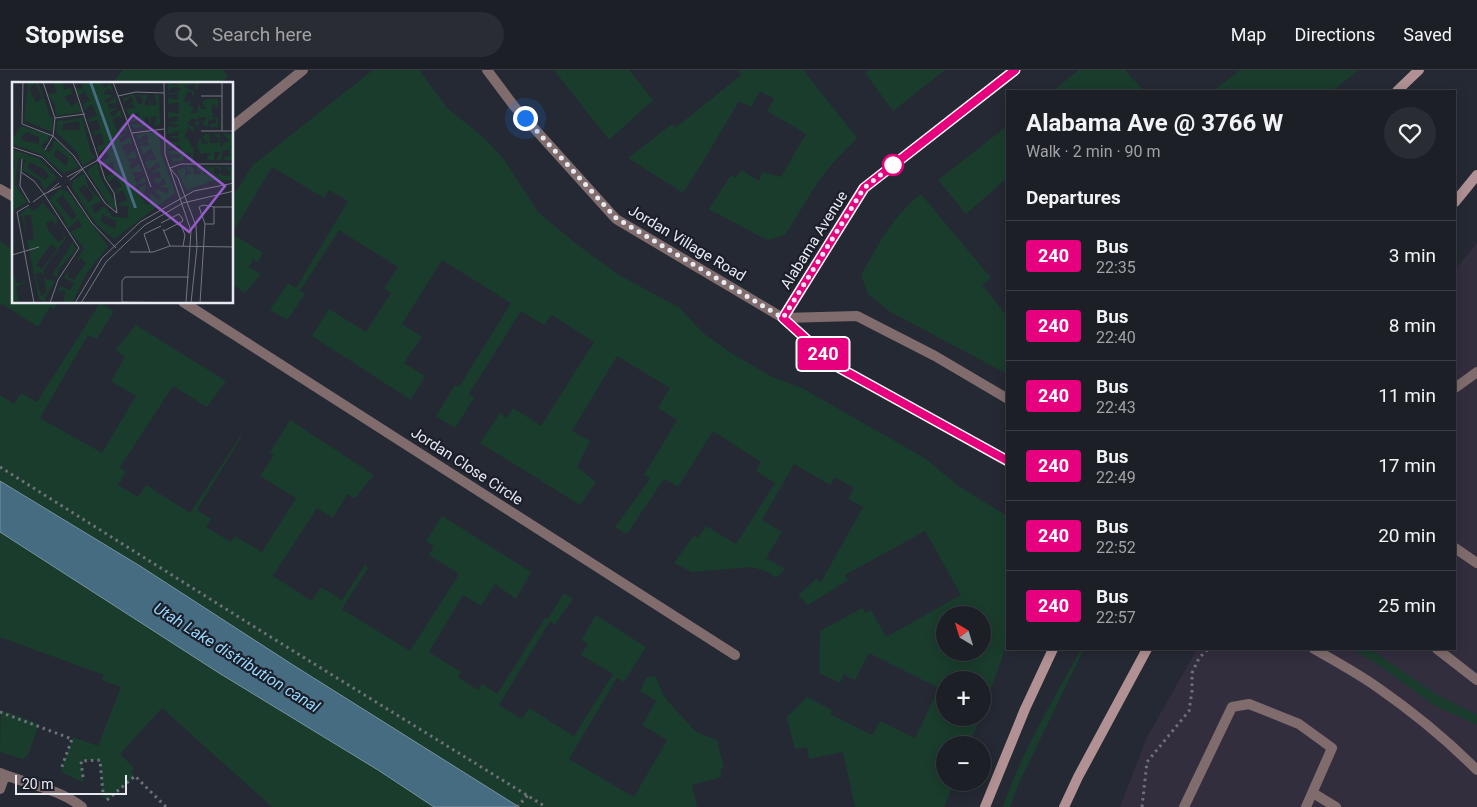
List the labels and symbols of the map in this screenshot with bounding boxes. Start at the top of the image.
inset map [12,82,234,304]
your location [513,106,538,131]
unlabelled marker [882,154,904,176]
street label: Alabama Avenue [777,188,851,292]
street label: Jordan Village Road [625,201,749,285]
line badge: 240 [794,338,852,370]
street label: Jordan Close Circle [408,423,526,509]
water label: Utah Lake distribution canal [150,598,323,717]
north arrow [936,606,991,661]
scale bar [15,772,128,795]

